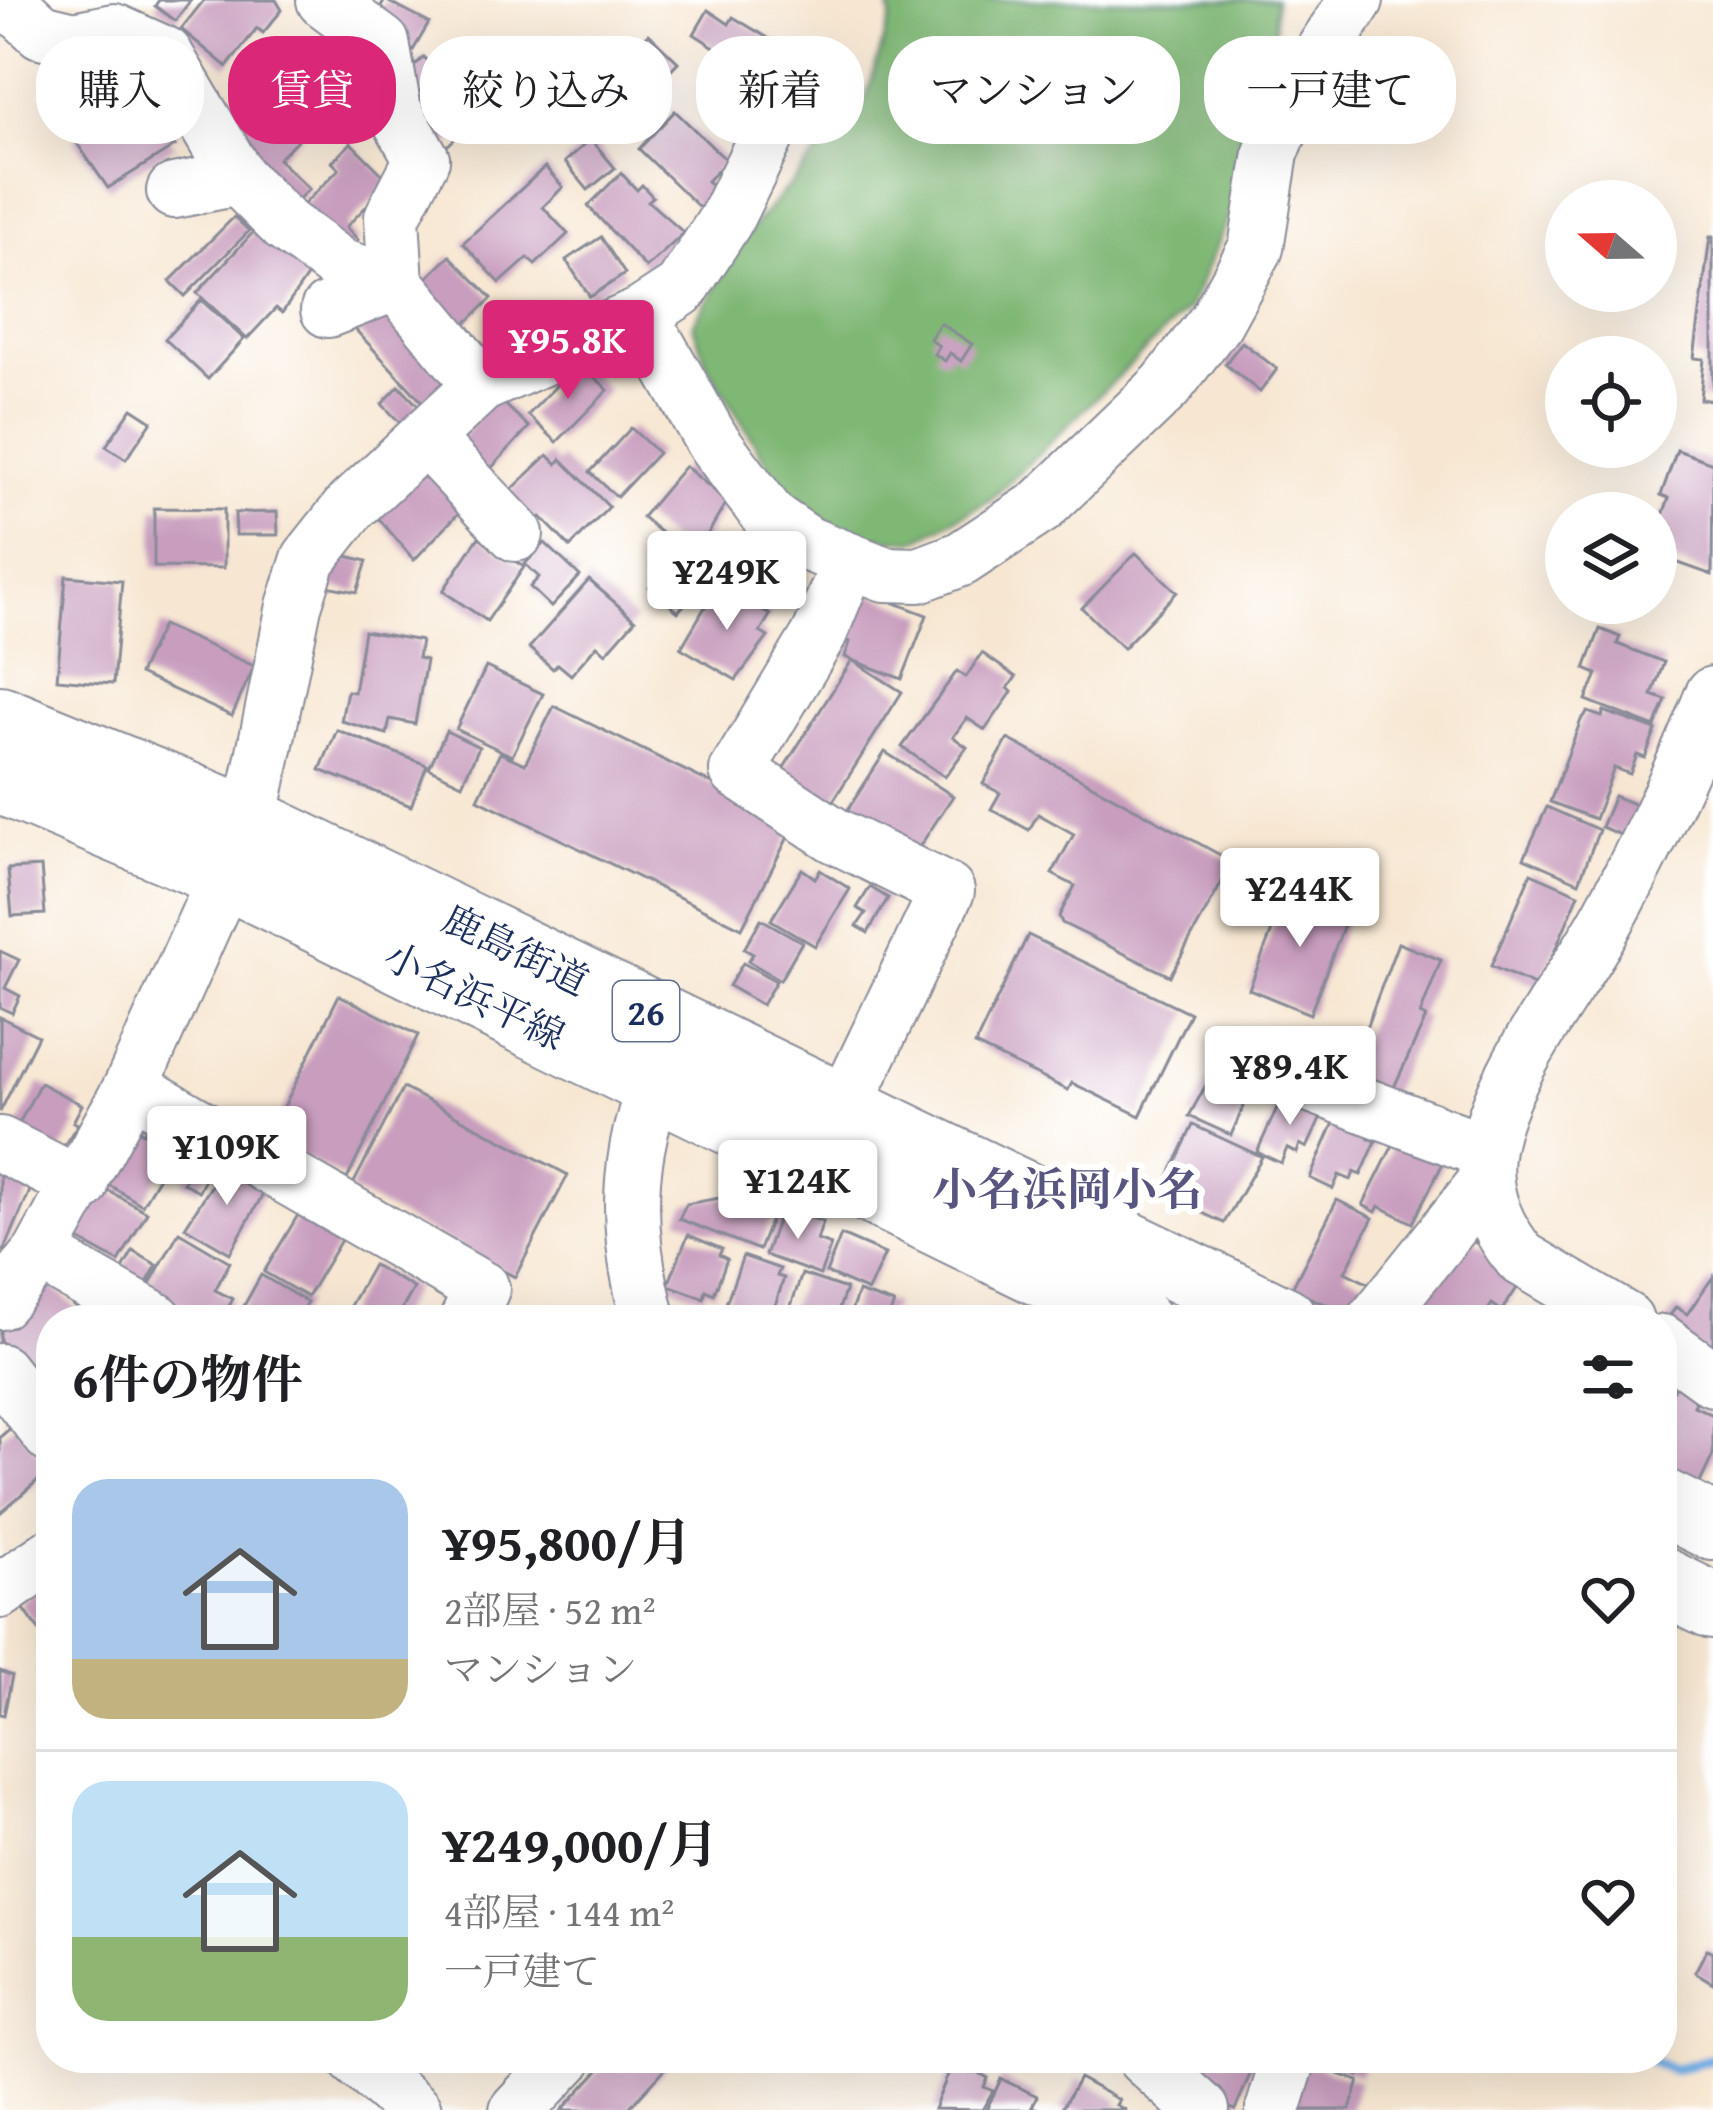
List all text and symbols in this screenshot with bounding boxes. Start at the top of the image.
chip: 購入 [36,36,204,144]
chip: 賃貸 [228,36,396,144]
chip: 絞り込み [420,36,672,144]
chip: 新着 [696,36,864,144]
chip: マンション [888,36,1180,144]
chip: 一戸建て [1204,36,1456,144]
north arrow [1545,180,1677,312]
map controls [1545,180,1677,624]
pin: ¥95.8K [470,300,666,402]
text: ¥95.8K [510,310,626,367]
button: locate [1545,336,1677,468]
button: layers [1545,492,1677,624]
pin: ¥249K [643,531,811,633]
text: ¥249K [674,541,780,598]
pin: ¥244K [1216,848,1384,950]
text: ¥244K [1247,858,1353,915]
street label: 鹿島街道 [433,889,599,1009]
street label: 小名浜平線 [375,927,575,1063]
road number: 26 [613,981,679,1041]
pin: ¥89.4K [1192,1026,1388,1128]
text: ¥89.4K [1232,1036,1348,1093]
pin: ¥109K [143,1106,311,1208]
text: ¥109K [174,1116,280,1173]
pin: ¥124K [714,1140,882,1242]
text: ¥124K [745,1150,851,1207]
district label: 小名浜岡小名 [932,1156,1202,1221]
text: 6件の物件 [72,1341,302,1416]
icon: filters [1575,1344,1641,1410]
text: ¥95,800/月 [444,1504,692,1579]
icon: home [168,1527,312,1671]
icon: heart [1575,1566,1641,1632]
text: 2部屋 · 52 m² [444,1581,656,1638]
text: マンション [444,1640,637,1697]
text: ¥249,000/月 [444,1806,719,1881]
icon: home [168,1829,312,1973]
icon: heart [1575,1868,1641,1934]
text: 4部屋 · 144 m² [444,1883,674,1940]
text: 一戸建て [444,1942,600,1999]

